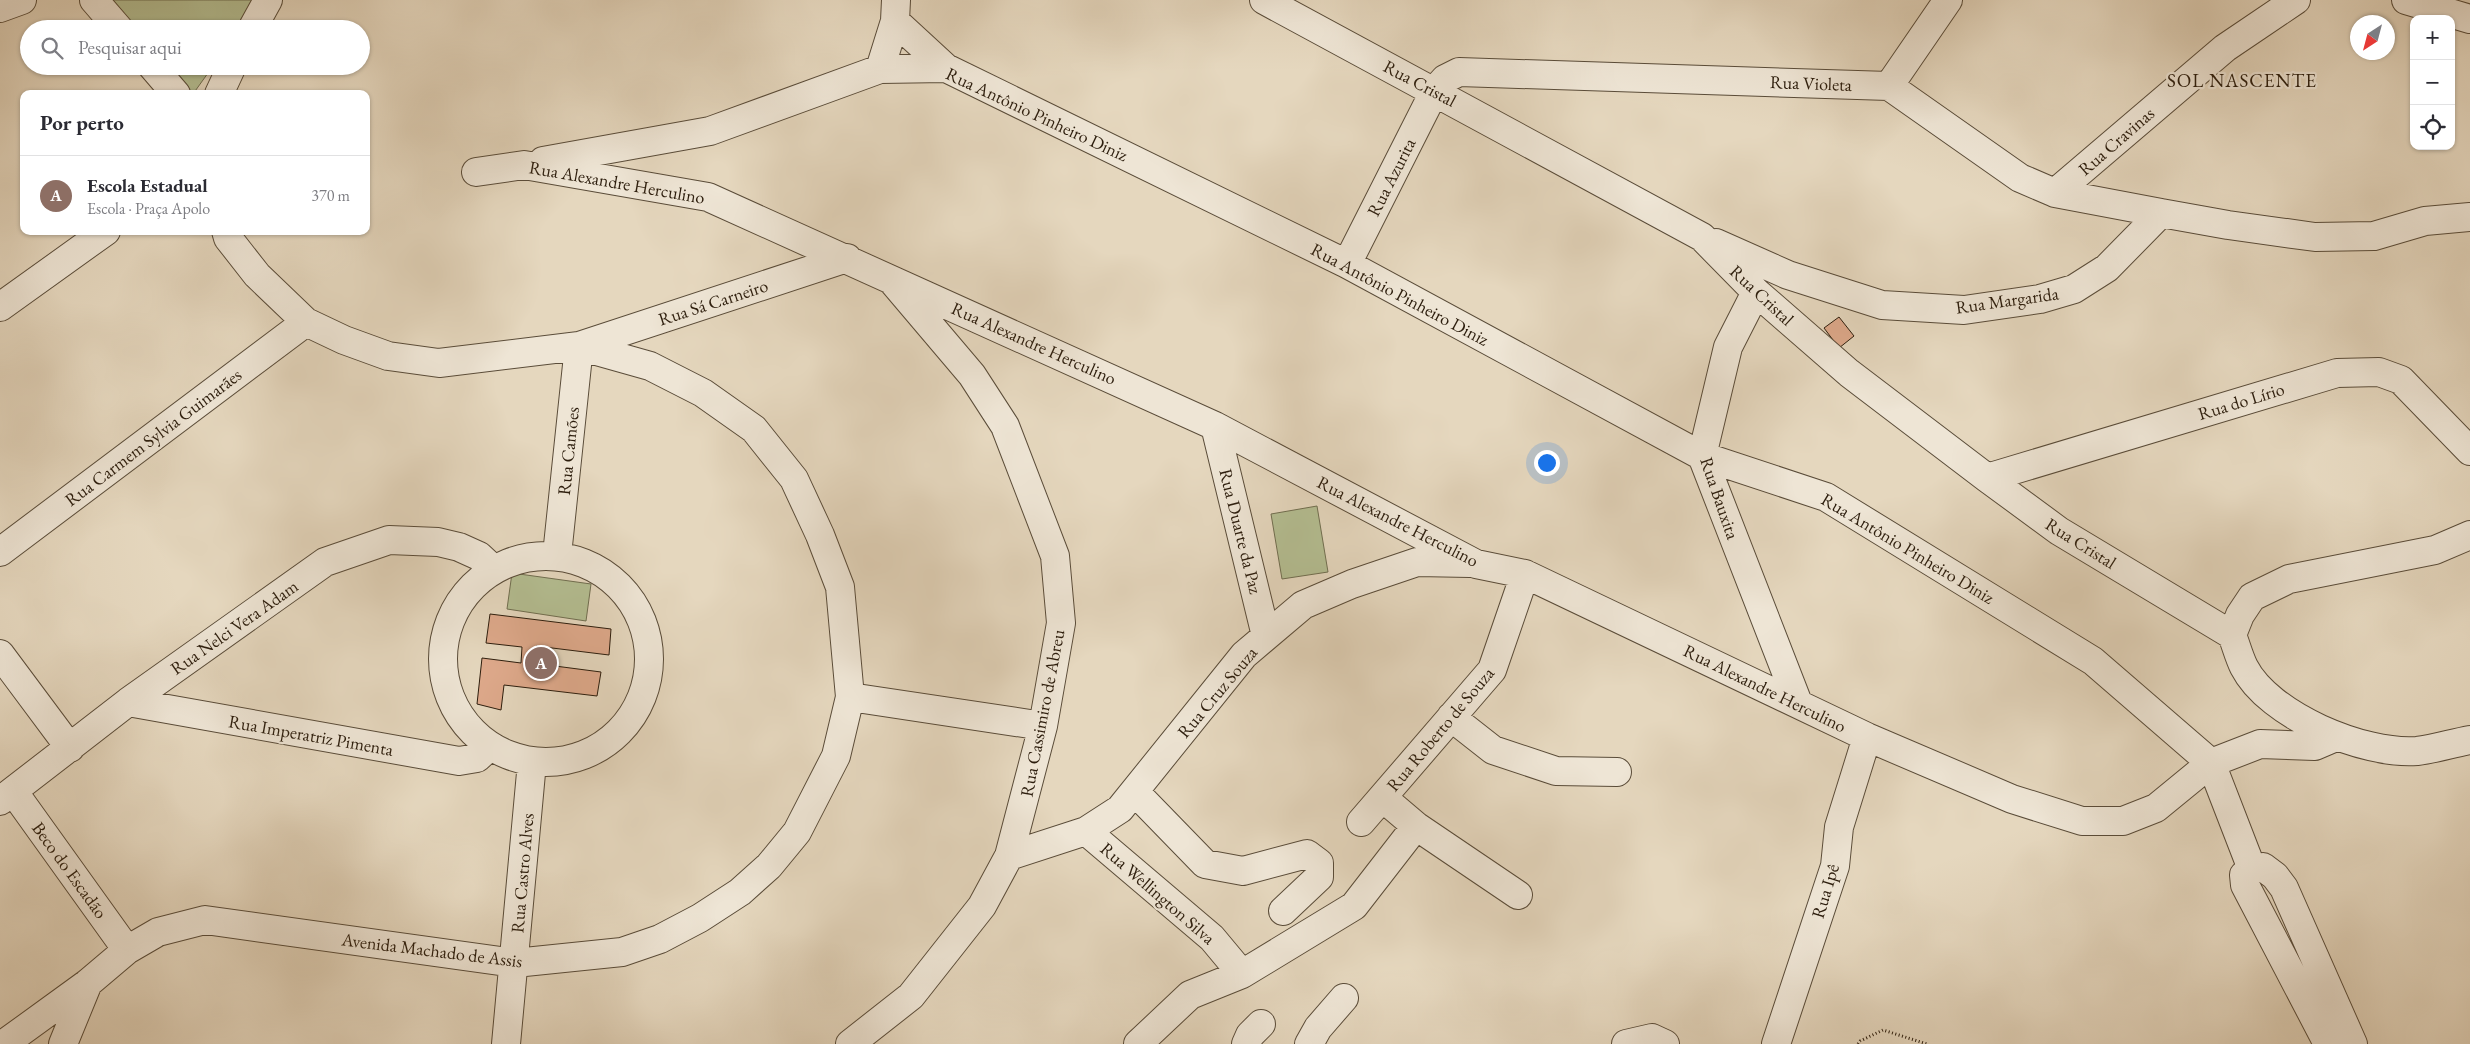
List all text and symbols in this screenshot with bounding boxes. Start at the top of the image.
north arrow [2350,15,2395,60]
map controls [2410,15,2455,150]
button: + [2410,15,2455,60]
search box [20,20,370,75]
icon: search [38,34,66,62]
text: Pesquisar aqui [78,35,182,60]
street label: Rua Cristal [1380,54,1460,112]
button: − [2410,60,2455,105]
street label: Rua Antônio Pinheiro Diniz [943,62,1132,166]
district label: SOL NASCENTE [2167,68,2317,93]
street label: Rua Violeta [1770,70,1853,96]
street label: Rua Cravinas [2073,102,2159,180]
button: locate [2410,105,2455,150]
text: Por perto [40,109,124,136]
street label: Rua Azurita [1362,133,1421,220]
street label: Rua Alexandre Herculino [527,155,707,209]
text: Escola Estadual [87,173,208,198]
text: A [50,185,62,206]
text: 370 m [311,185,350,206]
text: Escola · Praça Apolo [87,198,210,219]
street label: Rua Antônio Pinheiro Diniz [1307,237,1493,351]
street label: Rua Cristal [1725,260,1799,330]
street label: Rua Sá Carneiro [655,273,771,331]
street label: Rua Margarida [1954,281,2061,319]
street label: Rua Alexandre Herculino [948,296,1120,390]
street label: Rua Carmem Sylvia Guimarães [60,363,246,511]
street label: Rua do Lírio [2195,377,2287,425]
street label: Rua Camões [552,405,584,496]
your location [1534,450,1560,476]
street label: Rua Bauxita [1695,454,1745,543]
street label: Rua Duarte da Paz [1214,466,1268,596]
street label: Rua Alexandre Herculino [1313,470,1483,572]
street label: Rua Antônio Pinheiro Diniz [1817,487,1999,609]
street label: Rua Cristal [2041,512,2121,574]
street label: Rua Nelci Vera Adam [166,574,302,680]
street label: Rua Cassimiro de Abreu [1014,627,1070,799]
street label: Rua Alexandre Herculino [1680,639,1850,737]
street label: Rua Cruz Souza [1172,641,1262,742]
pin: A [525,644,557,682]
street label: Rua Roberto de Souza [1381,661,1499,796]
street label: Rua Imperatriz Pimenta [227,709,396,761]
street label: Rua Castro Alves [505,812,539,934]
street label: Beco do Escadão [27,817,113,923]
street label: Rua Wellington Silva [1096,837,1221,950]
street label: Rua Ipê [1806,861,1844,921]
street label: Avenida Machado de Assis [339,927,524,973]

